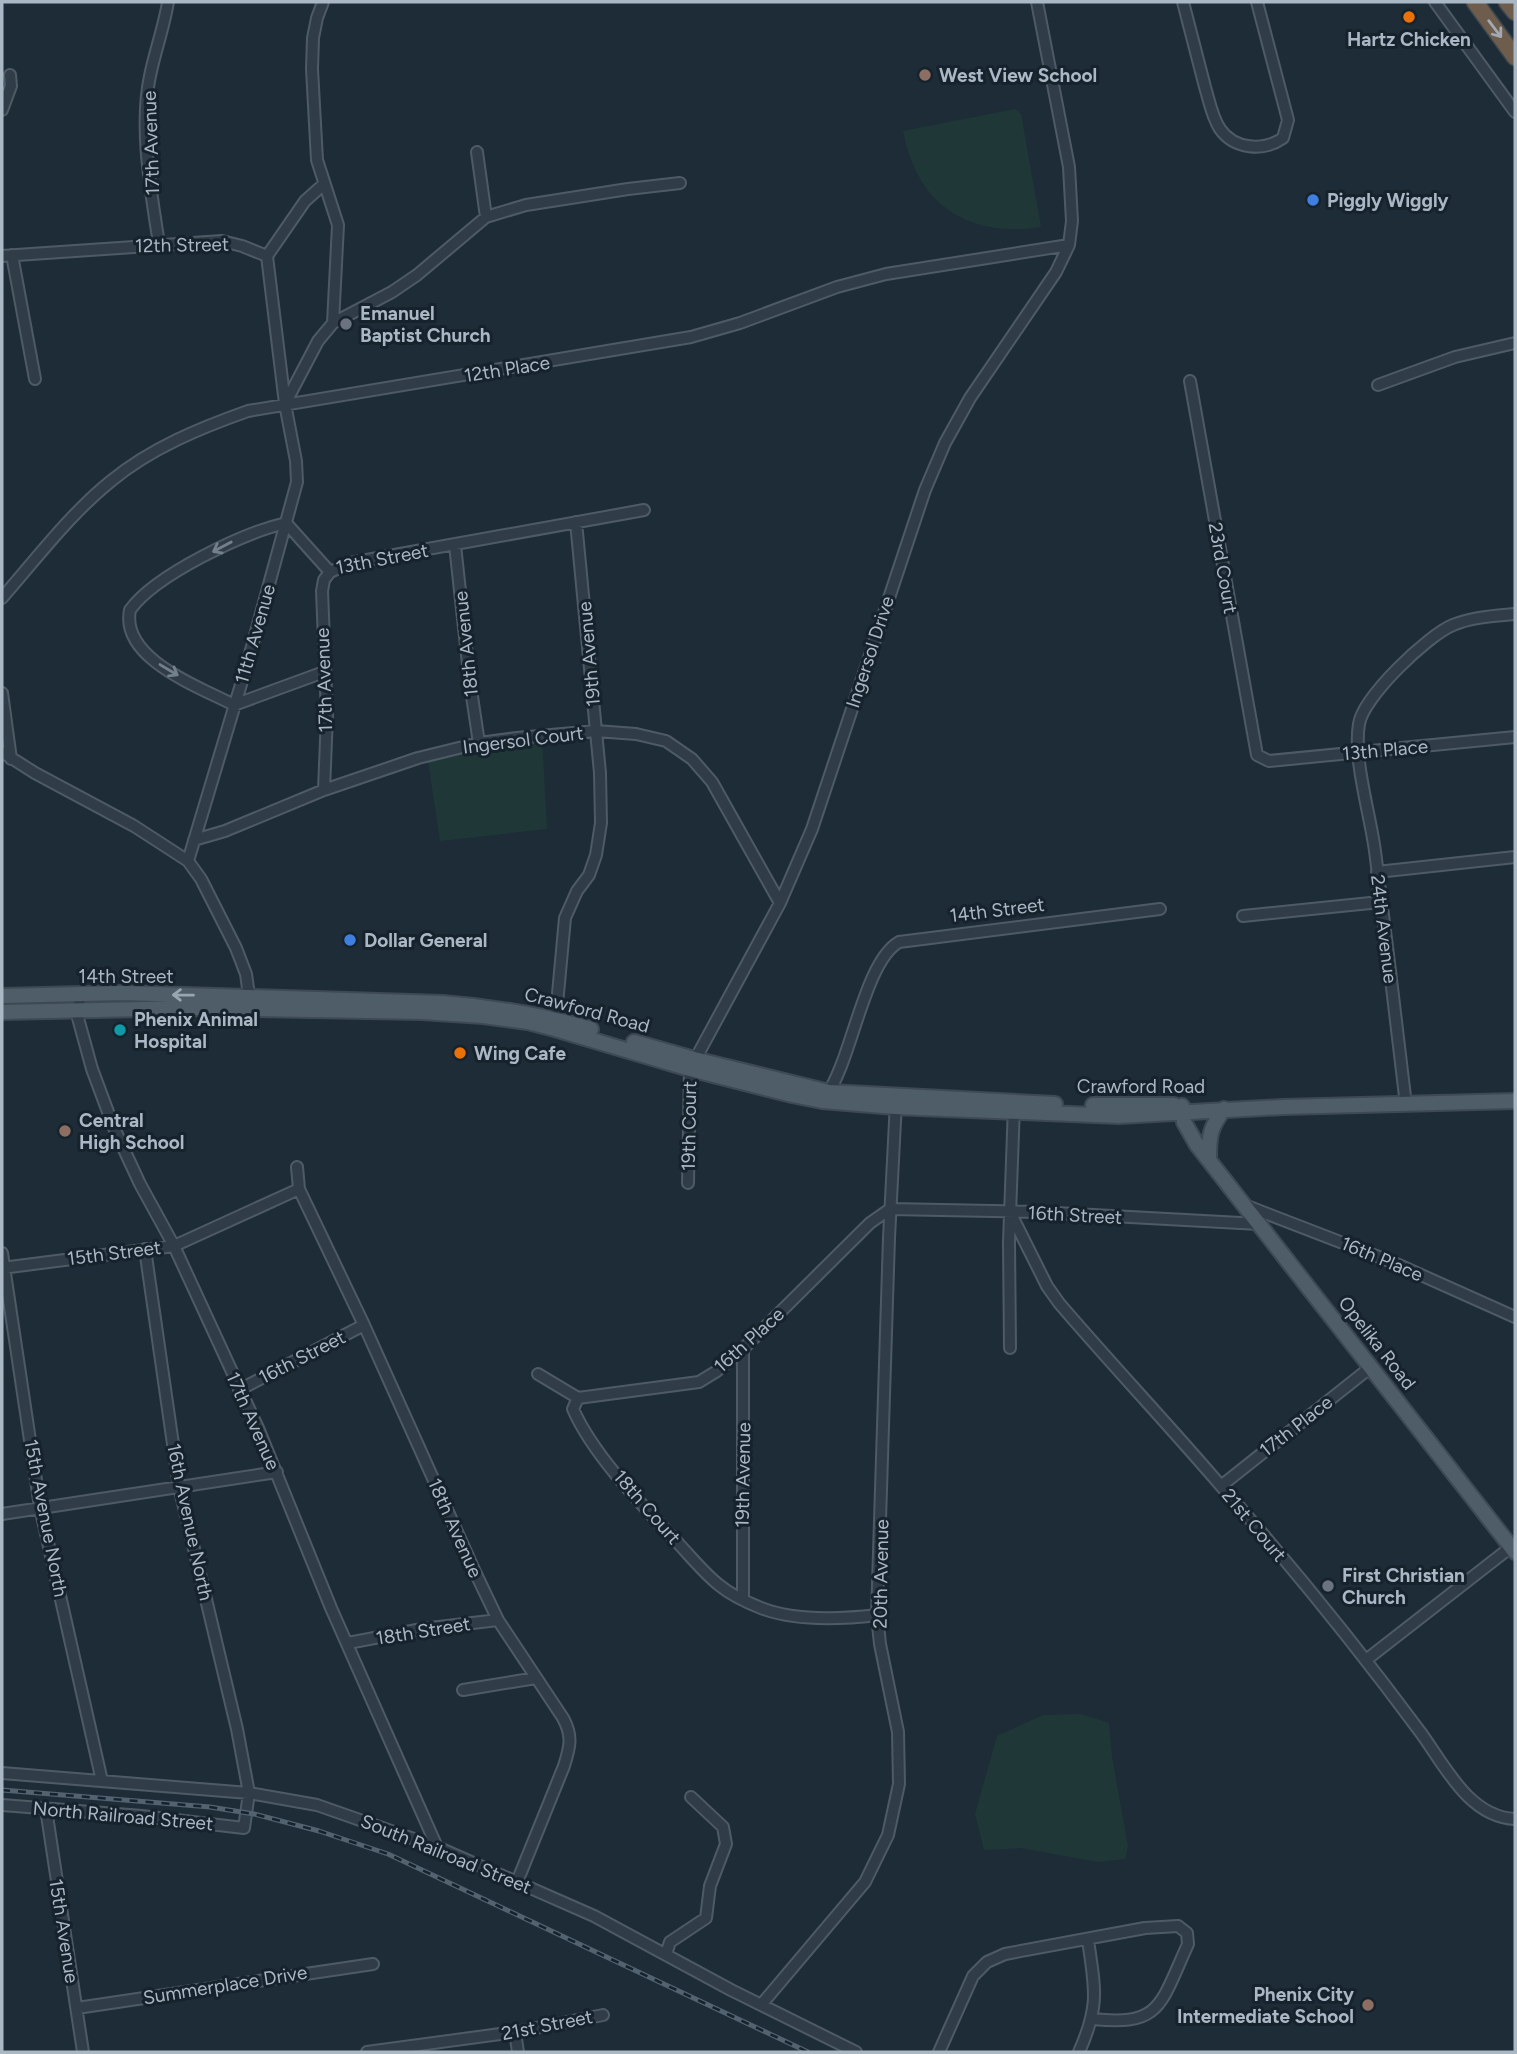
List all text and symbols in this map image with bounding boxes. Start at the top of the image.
marker: Hartz Chicken [1401,9,1417,25]
one-way arrow [1488,19,1503,38]
place label: Hartz Chicken [1347,28,1471,51]
place label: West View School [939,64,1097,87]
marker: West View School [917,67,933,83]
street label: 17th Avenue [138,90,164,196]
place label: Piggly Wiggly [1327,189,1449,212]
marker: Piggly Wiggly [1305,192,1321,208]
street label: 12th Street [135,233,229,257]
place label: Emanuel Baptist Church [360,302,491,347]
marker: Emanuel Baptist Church [338,316,354,332]
street label: 12th Place [462,351,552,387]
street label: 23rd Court [1204,521,1242,615]
street label: 13th Street [334,539,430,579]
one-way arrow [212,541,233,554]
street label: 11th Avenue [230,582,280,686]
street label: 18th Avenue [449,590,483,698]
street label: Ingersol Drive [841,593,899,711]
street label: 19th Avenue [573,601,605,707]
street label: 17th Avenue [311,627,337,733]
one-way arrow [159,663,179,677]
street label: Ingersol Court [461,721,585,759]
street label: 13th Place [1341,735,1429,765]
street label: 24th Avenue [1366,873,1402,985]
street label: 14th Street [948,893,1046,927]
place label: Dollar General [364,929,488,952]
marker: Dollar General [342,932,358,948]
street label: 14th Street [78,965,174,988]
street label: Crawford Road [522,982,652,1038]
one-way arrow [171,988,194,1002]
place label: Phenix Animal Hospital [134,1008,258,1053]
marker: Phenix Animal Hospital [112,1022,128,1038]
place label: Wing Cafe [474,1042,567,1065]
marker: Wing Cafe [452,1045,468,1061]
street label: Crawford Road [1077,1075,1205,1098]
street label: 19th Court [677,1081,701,1171]
place label: Central High School [79,1109,185,1154]
marker: Central High School [57,1123,73,1139]
street label: 16th Street [1027,1201,1123,1229]
street label: 16th Place [1338,1231,1426,1287]
street label: 15th Street [66,1236,162,1270]
street label: Opelika Road [1333,1292,1421,1394]
street label: 16th Place [709,1302,789,1378]
street label: 16th Street [255,1325,349,1389]
street label: 17th Avenue [221,1368,285,1474]
street label: 17th Place [1255,1390,1337,1462]
street label: 19th Avenue [731,1422,755,1528]
street label: 15th Avenue North [19,1437,73,1599]
street label: 16th Avenue North [162,1441,218,1603]
street label: 18th Court [608,1465,686,1549]
street label: 18th Avenue [423,1475,487,1581]
street label: 21st Court [1217,1484,1291,1566]
street label: 20th Avenue [869,1519,893,1629]
place label: First Christian Church [1342,1564,1465,1609]
marker: First Christian Church [1320,1578,1336,1594]
street label: 18th Street [374,1612,472,1650]
street label: North Railroad Street [32,1797,214,1835]
street label: South Railroad Street [357,1809,535,1899]
street label: 15th Avenue [44,1877,84,1985]
street label: Summerplace Drive [141,1961,309,2009]
place label: Phenix City Intermediate School [1177,1983,1354,2028]
marker: Phenix City Intermediate School [1360,1997,1376,2013]
street label: 21st Street [499,2005,595,2045]

